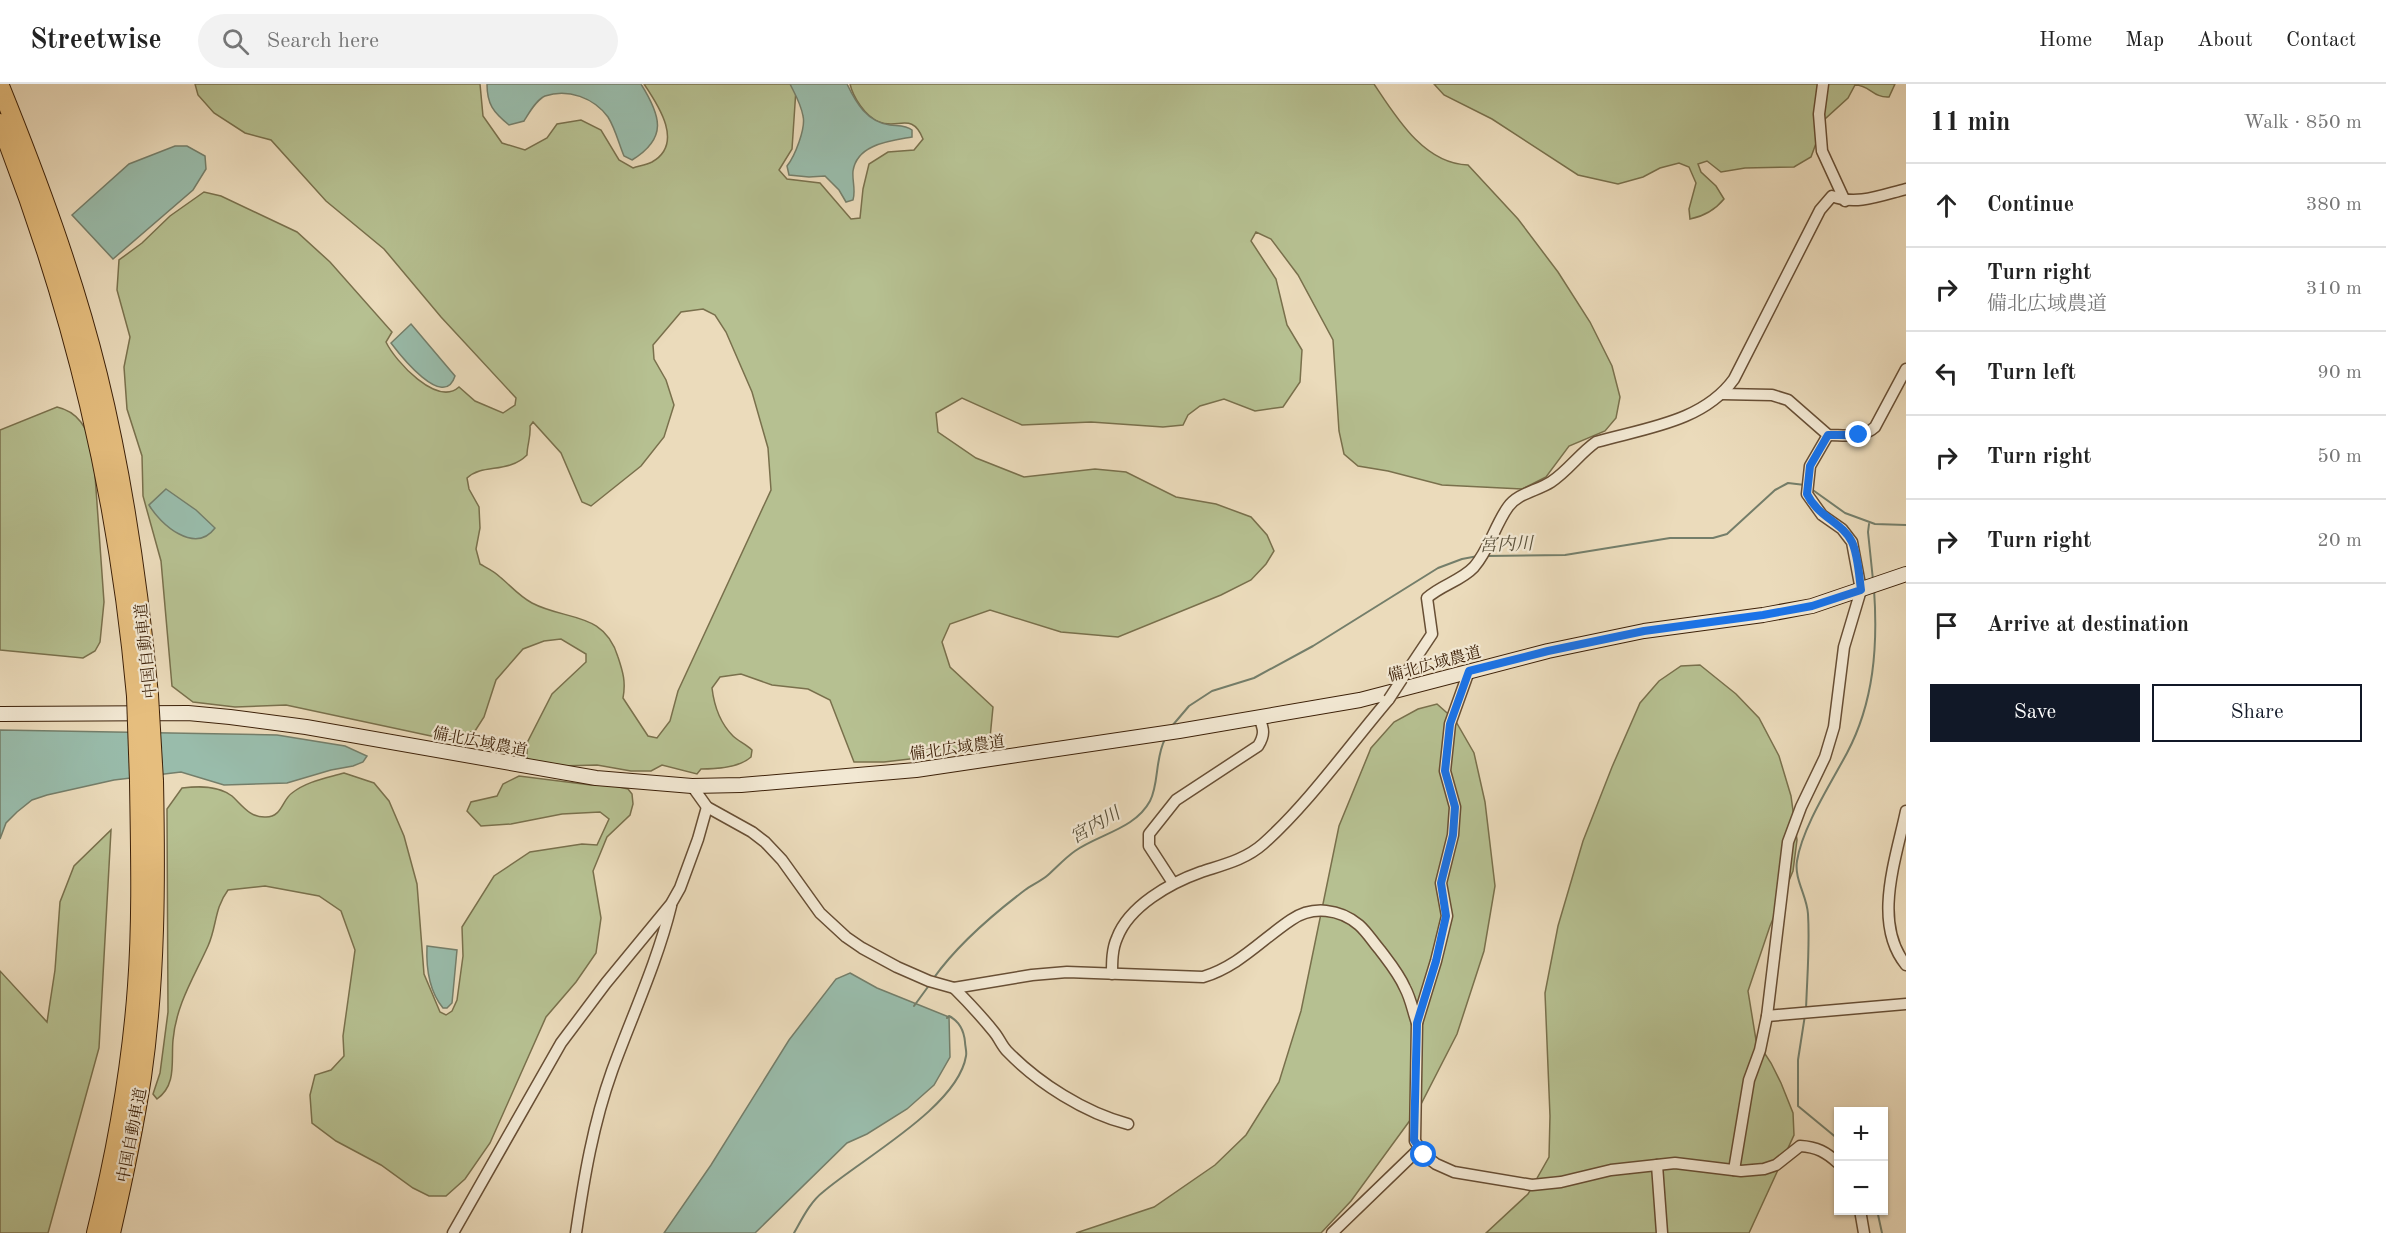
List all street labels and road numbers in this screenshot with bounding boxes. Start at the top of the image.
street label: 中国自動車道 [132,602,160,700]
street label: 備北広域農道 [1386,643,1483,685]
street label: 備北広域農道 [431,724,529,760]
street label: 備北広域農道 [908,732,1006,764]
street label: 中国自動車道 [114,1086,150,1184]

